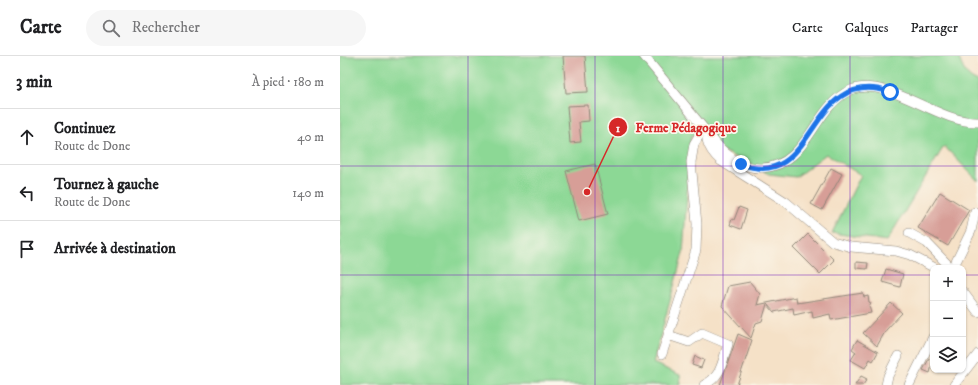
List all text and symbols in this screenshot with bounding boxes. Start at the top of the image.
search box [86,10,366,46]
text: Carte [20,16,62,39]
icon: search [100,17,122,39]
text: Rechercher [132,18,200,37]
text: Carte [792,19,823,37]
text: Calques [845,19,888,37]
text: Partager [910,19,958,37]
text: 3 min [16,71,52,93]
text: À pied · 180 m [252,74,324,90]
route start [881,83,899,101]
callout: Ferme Pédagogique [608,115,745,140]
text: Continuez [54,119,115,138]
text: Ferme Pédagogique [636,120,737,137]
text: 1 [616,121,621,136]
icon: ahead [16,126,38,148]
text: 40 m [297,129,324,145]
text: Route de Done [54,138,130,154]
route end [732,155,750,173]
text: Tournez à gauche [54,175,159,194]
icon: left [16,182,38,204]
text: 140 m [292,185,324,201]
text: Route de Done [54,194,130,210]
icon: arrive [16,238,38,260]
text: Arrivée à destination [54,239,176,258]
map controls [930,265,966,373]
button: + [930,265,966,301]
button: − [930,301,966,337]
button: layers [930,337,966,373]

